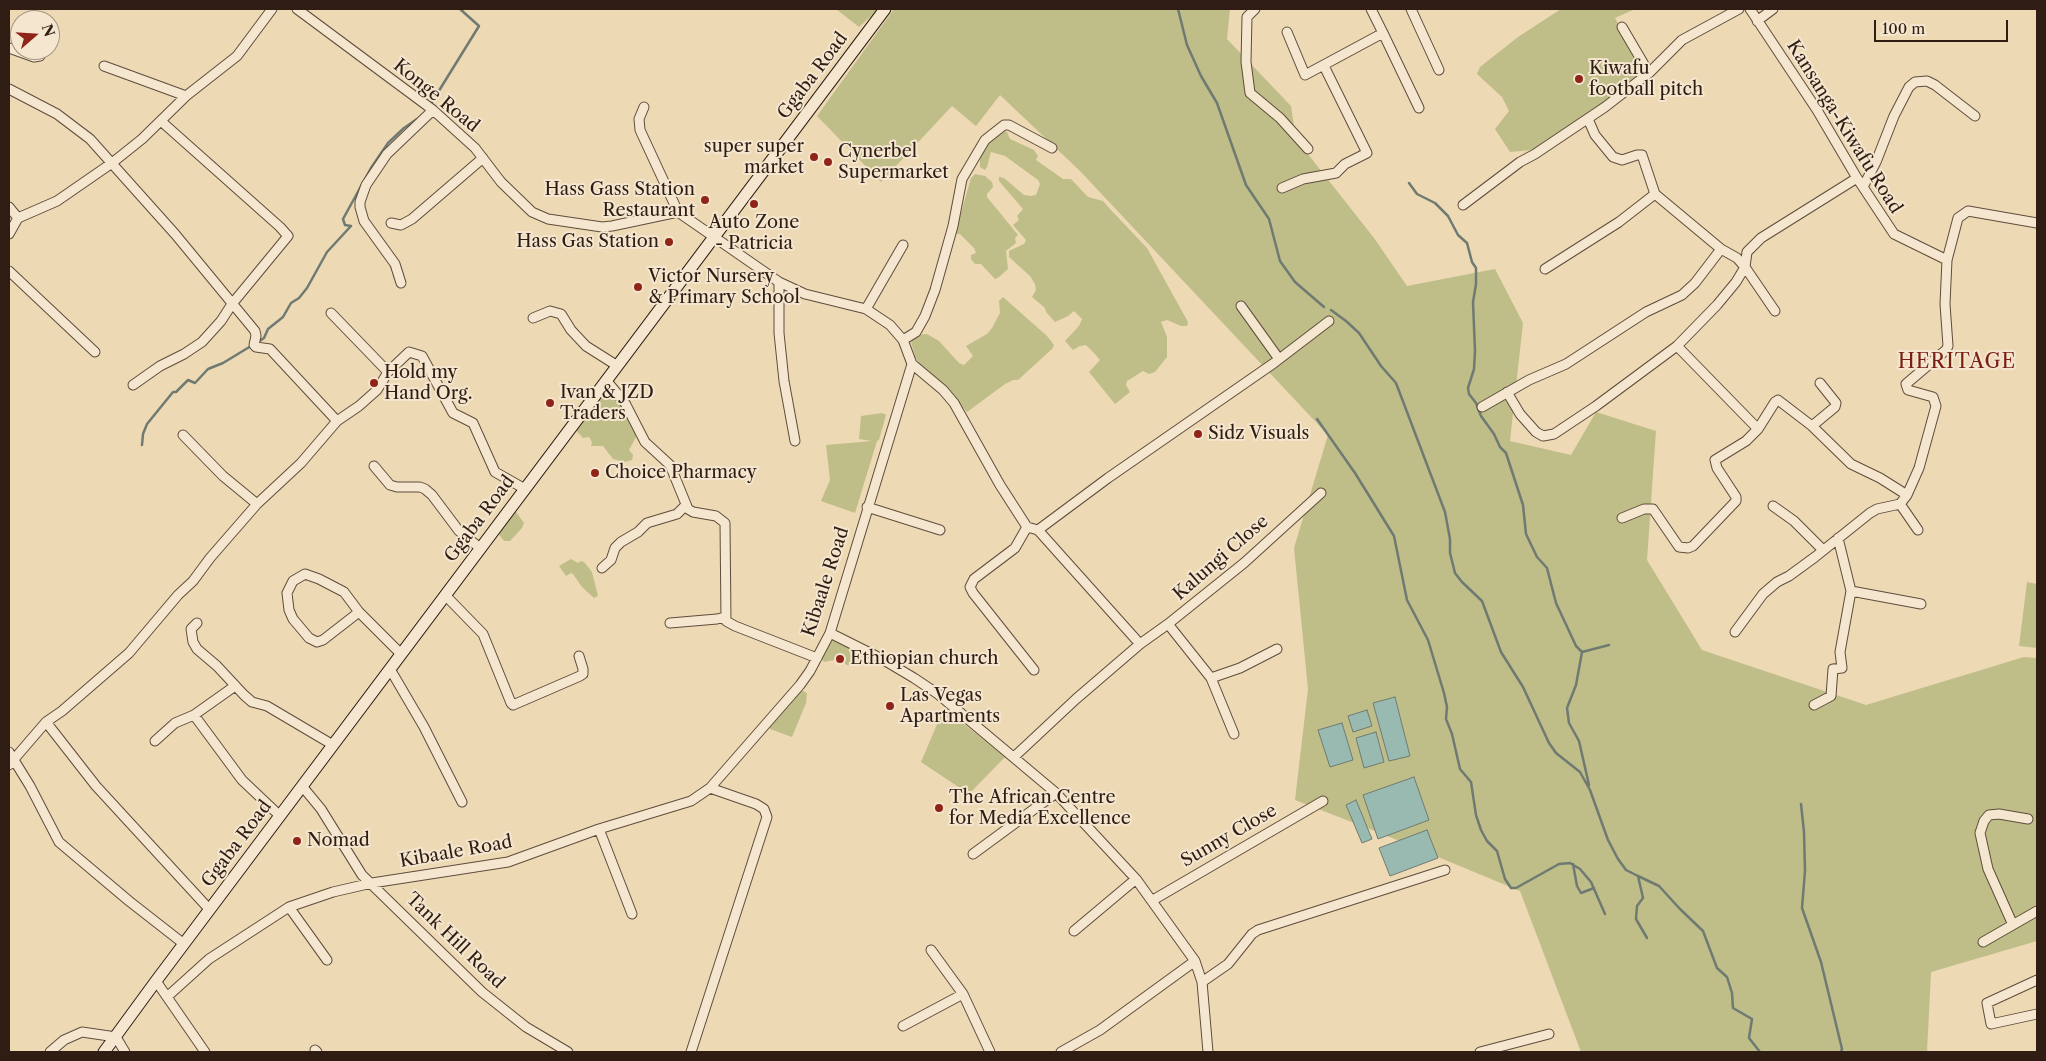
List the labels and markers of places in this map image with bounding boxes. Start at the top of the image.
place label: Kiwafu football pitch [1589,58,1703,100]
marker: Kiwafu football pitch [1573,73,1585,85]
place label: super super market [704,136,804,178]
place label: Cynerbel Supermarket [838,141,949,183]
marker: super super market [808,151,820,163]
marker: Cynerbel Supermarket [822,156,834,168]
place label: Hass Gass Station Restaurant [544,179,695,222]
marker: Hass Gass Station Restaurant [699,194,711,206]
marker: Auto Zone - Patricia [748,198,760,210]
place label: Auto Zone - Patricia [709,212,799,254]
place label: Hass Gas Station [516,231,659,253]
marker: Hass Gas Station [663,236,675,248]
place label: Victor Nursery & Primary School [648,266,800,308]
marker: Victor Nursery & Primary School [632,281,644,293]
place label: Hold my Hand Org. [384,362,472,404]
marker: Hold my Hand Org. [368,377,380,389]
place label: Ivan & JZD Traders [560,382,654,424]
marker: Ivan & JZD Traders [544,397,556,409]
place label: Sidz Visuals [1208,423,1309,445]
marker: Sidz Visuals [1192,428,1204,440]
place label: Choice Pharmacy [605,462,757,484]
marker: Choice Pharmacy [589,467,601,479]
place label: Ethiopian church [850,648,999,670]
marker: Ethiopian church [834,653,846,665]
place label: Las Vegas Apartments [900,685,1000,728]
marker: Las Vegas Apartments [884,700,896,712]
place label: The African Centre for Media Excellence [949,787,1131,830]
marker: The African Centre for Media Excellence [933,802,945,814]
place label: Nomad [307,830,370,852]
marker: Nomad [291,835,303,847]

